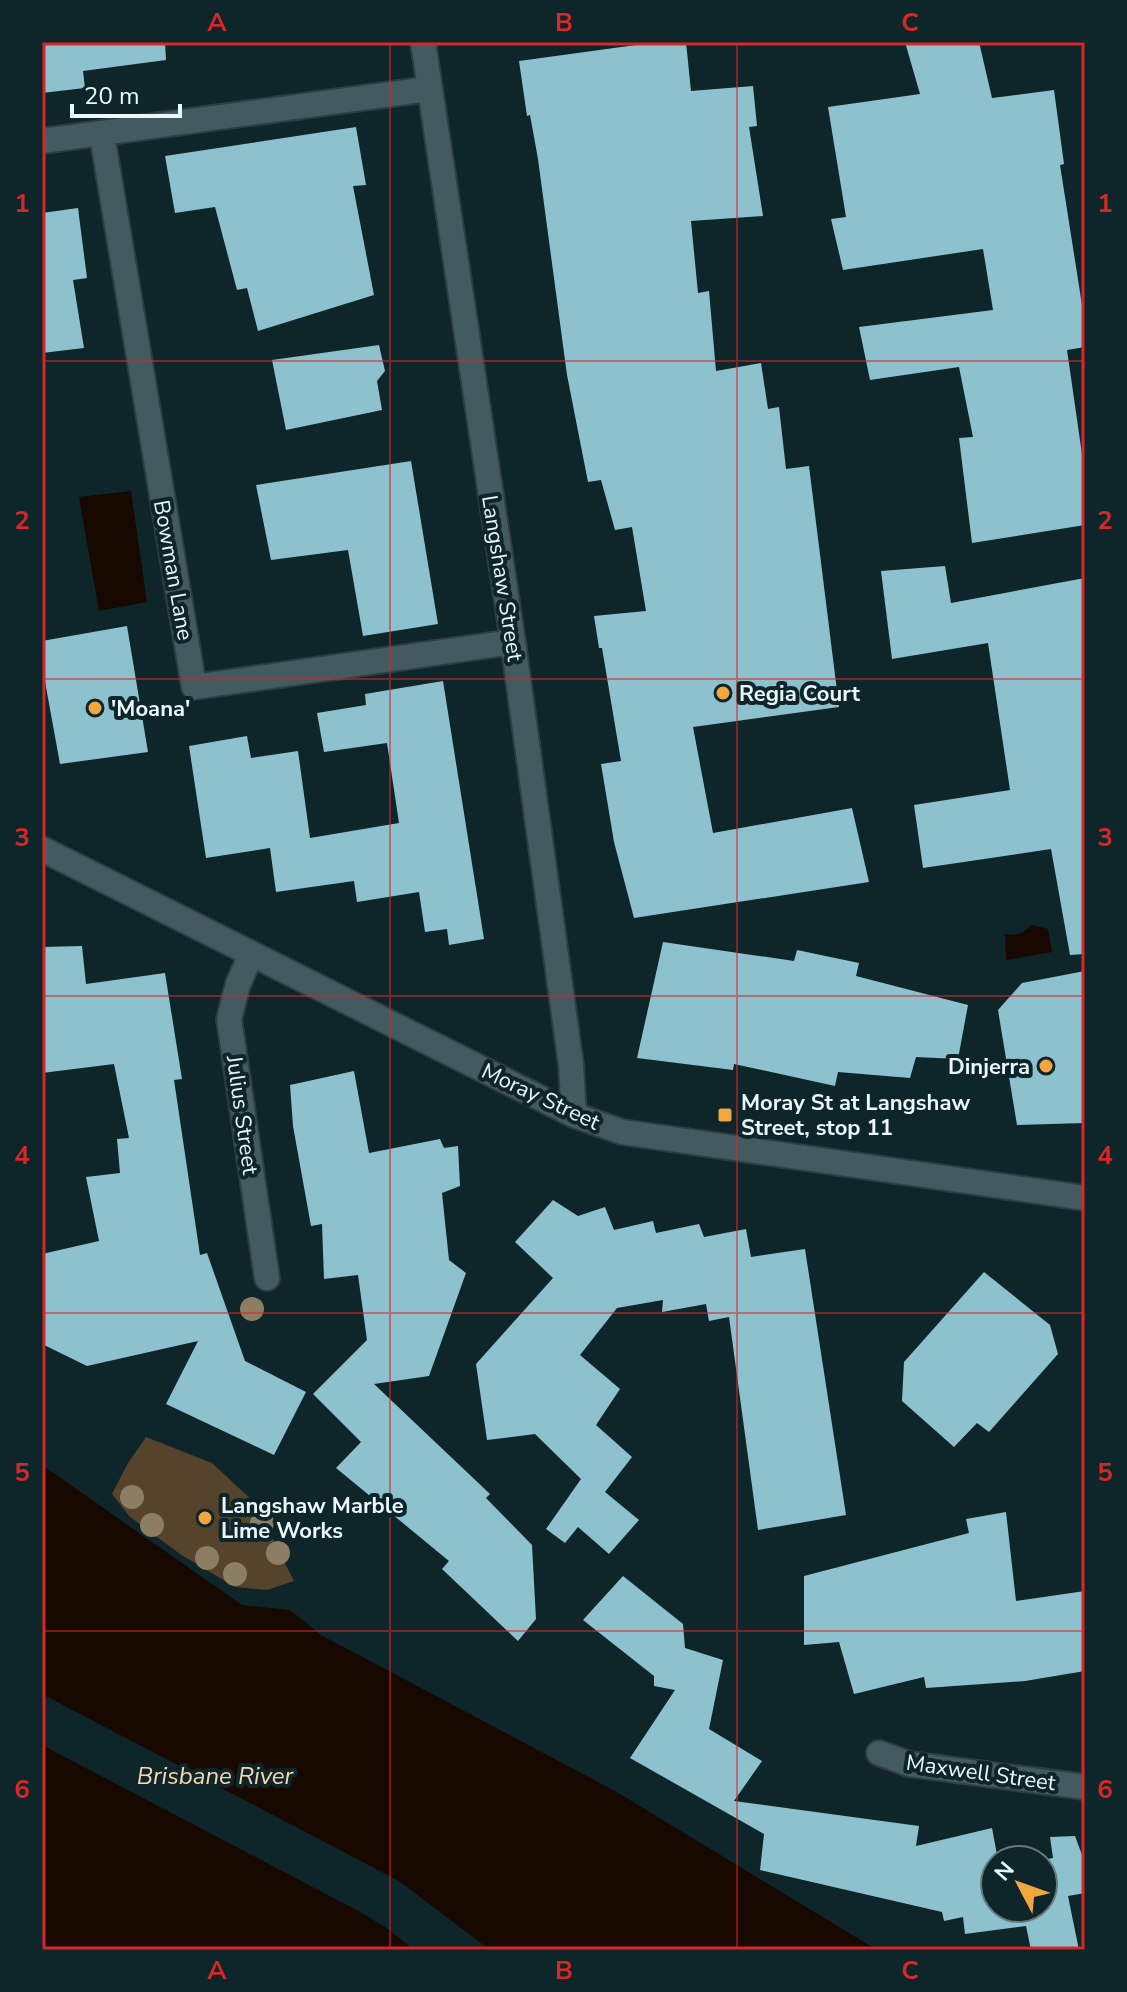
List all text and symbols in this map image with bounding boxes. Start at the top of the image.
text: A [207,5,227,40]
text: B [555,5,573,40]
text: C [901,5,919,40]
scale bar [72,68,180,118]
text: 20 m [84,80,140,112]
text: 1 [14,186,30,221]
text: 1 [1097,186,1113,221]
street label: Langshaw Street [474,493,530,664]
street label: Bowman Lane [146,498,200,643]
text: 2 [14,503,30,538]
text: 2 [1097,503,1113,538]
place label: Regia Court [739,679,860,709]
marker: Regia Court [714,684,732,702]
place label: 'Moana' [111,694,190,724]
marker: 'Moana' [86,699,104,717]
text: 3 [14,820,30,855]
text: 3 [1097,820,1113,855]
place label: Dinjerra [948,1052,1030,1082]
street label: Julius Street [219,1053,265,1177]
street label: Moray Street [477,1056,605,1138]
marker: Dinjerra [1037,1057,1055,1075]
place label: Moray St at Langshaw Street, stop 11 [741,1088,970,1143]
marker: Moray St at Langshaw Street, stop 11 [716,1106,734,1124]
text: 4 [14,1138,30,1173]
text: 4 [1097,1138,1113,1173]
text: 5 [14,1455,30,1490]
text: 5 [1097,1455,1113,1490]
place label: Langshaw Marble Lime Works [221,1491,404,1546]
marker: Langshaw Marble Lime Works [196,1509,214,1527]
street label: Maxwell Street [904,1748,1058,1798]
water label: Brisbane River [137,1760,295,1792]
text: 6 [14,1772,30,1807]
text: 6 [1097,1772,1113,1807]
north arrow [979,1844,1059,1924]
text: N [988,1855,1021,1888]
text: A [207,1953,227,1988]
text: B [555,1953,573,1988]
text: C [901,1953,919,1988]

